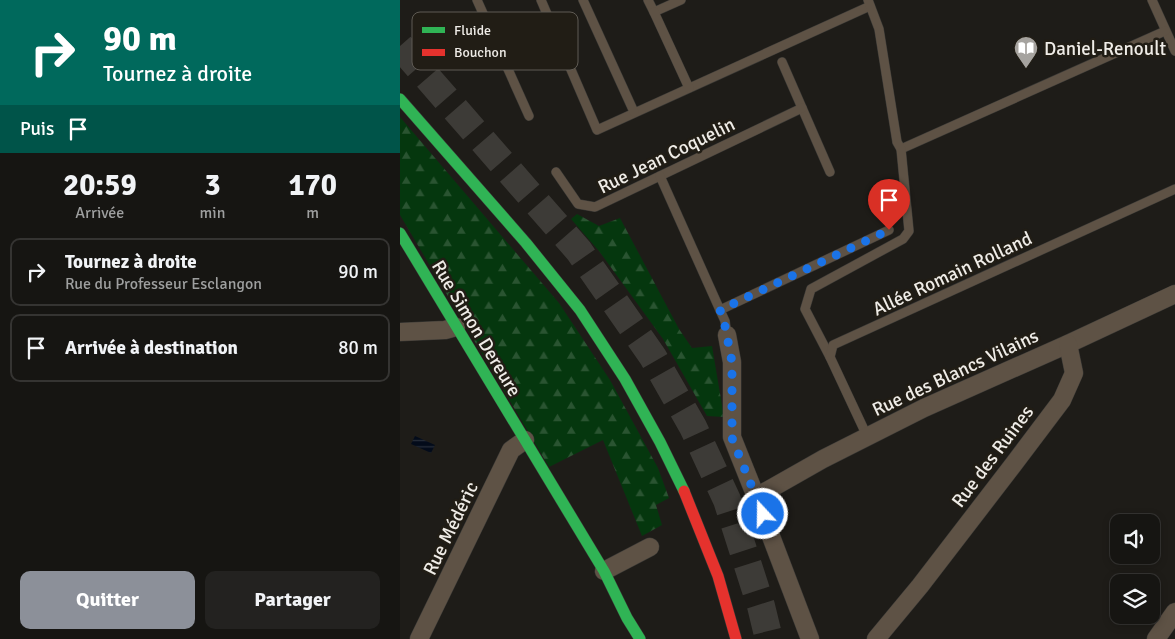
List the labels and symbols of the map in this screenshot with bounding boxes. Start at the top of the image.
legend [412,12,578,70]
text: Fluide [454,22,491,39]
library icon: Daniel-Renoult [1013,35,1039,69]
place label: Daniel-Renoult [1044,37,1166,61]
text: Bouchon [454,44,507,61]
street label: Rue Jean Coquelin [594,112,739,199]
pin [868,179,910,230]
street label: Allée Romain Rolland [869,226,1036,321]
street label: Rue Simon Dereure [426,256,526,401]
street label: Rue des Blancs Vilains [868,324,1042,422]
street label: Rue des Ruines [947,401,1039,512]
street label: Rue Médéric [418,478,484,579]
position arrow [736,487,788,539]

